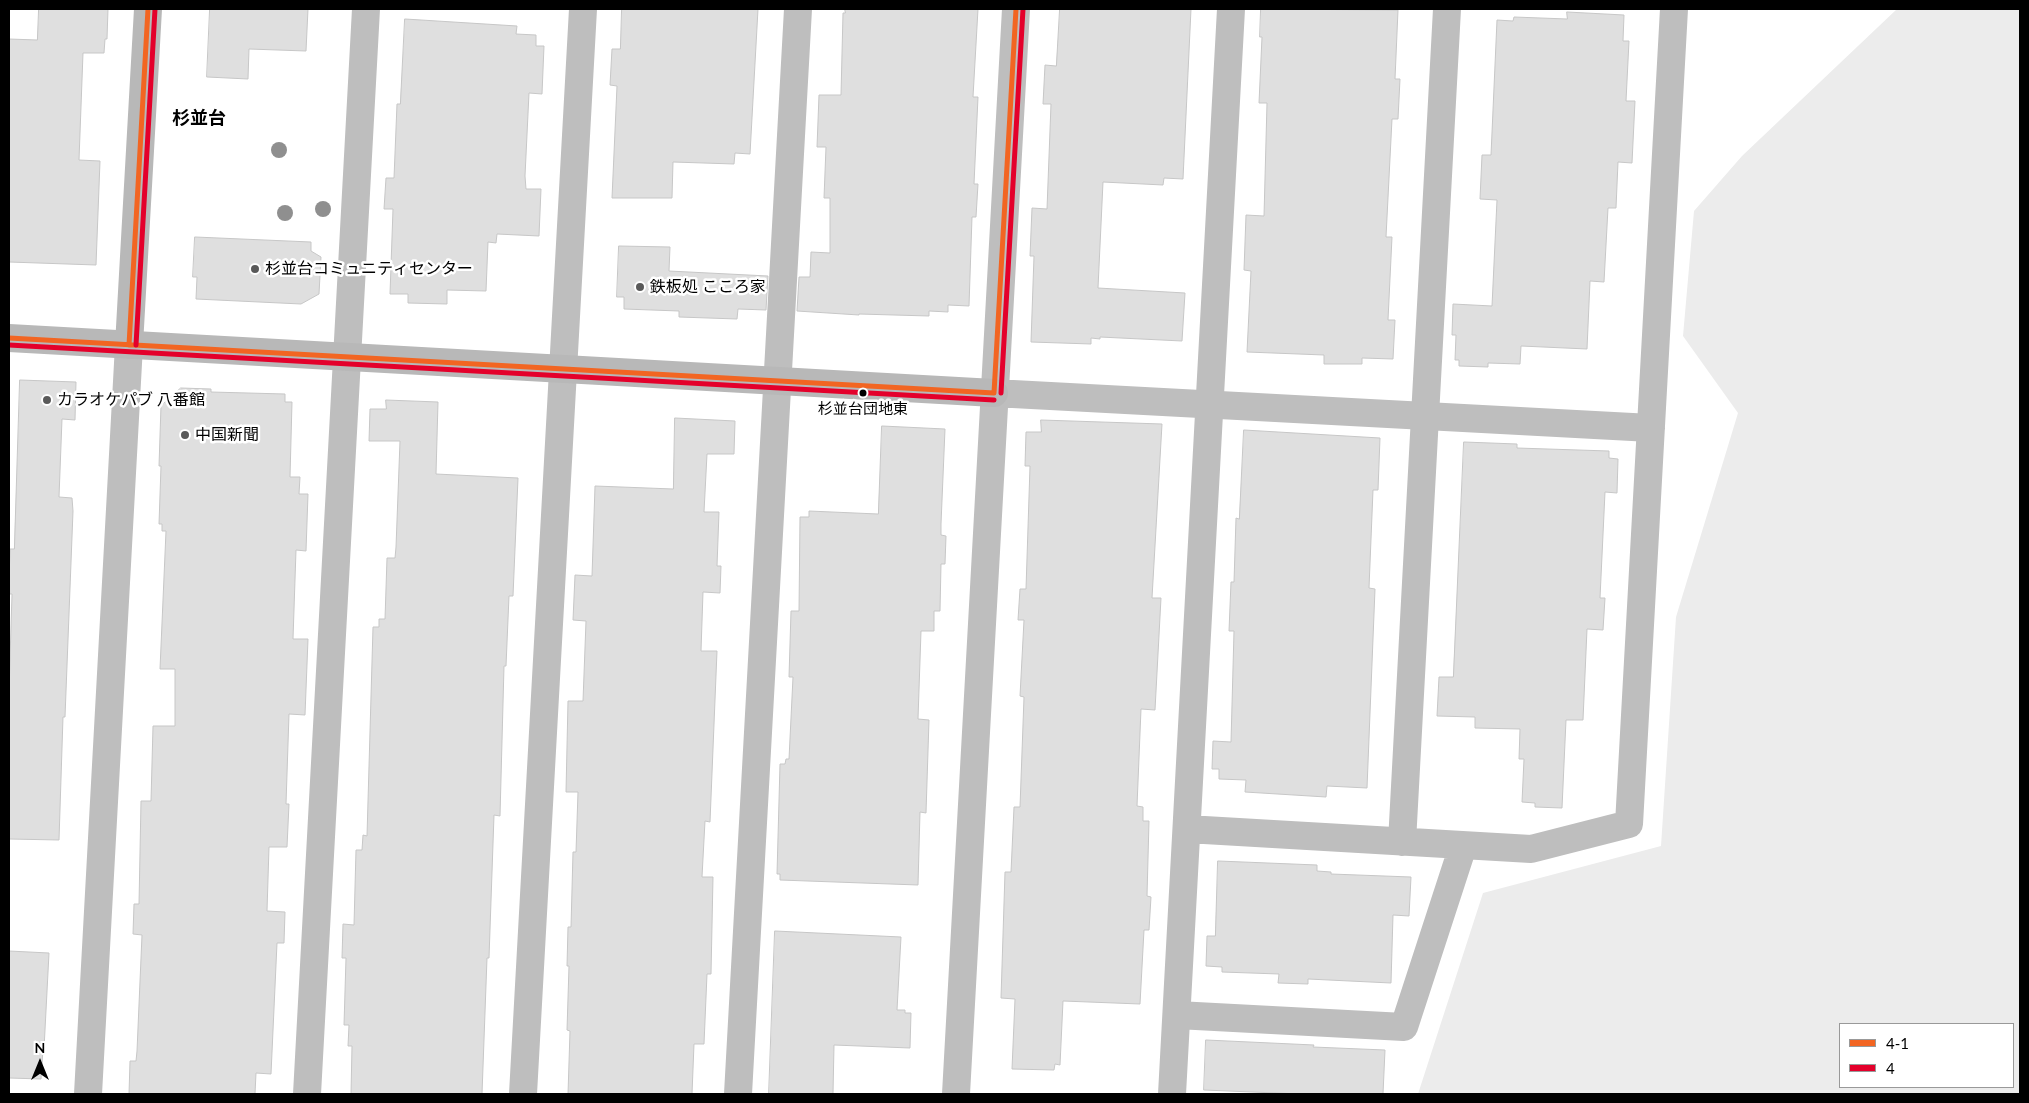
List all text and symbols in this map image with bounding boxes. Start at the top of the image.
district label: 杉並台 [172,107,226,129]
place label: 杉並台コミュニティセンター [265,259,473,279]
marker: 杉並台コミュニティセンター [249,263,261,275]
place label: 鉄板処 こころ家 [650,277,766,297]
marker: 鉄板処 こころ家 [634,281,646,293]
marker: 杉並台団地東 [858,388,868,398]
place label: カラオケパブ 八番館 [57,390,205,410]
marker: カラオケパブ 八番館 [41,394,53,406]
place label: 杉並台団地東 [818,400,908,418]
place label: 中国新聞 [195,425,259,445]
marker: 中国新聞 [179,429,191,441]
legend [1839,1023,2014,1088]
text: 4-1 [1886,1034,1909,1052]
north arrow [15,1038,65,1088]
text: N [35,1039,45,1056]
text: 4 [1886,1059,1895,1077]

